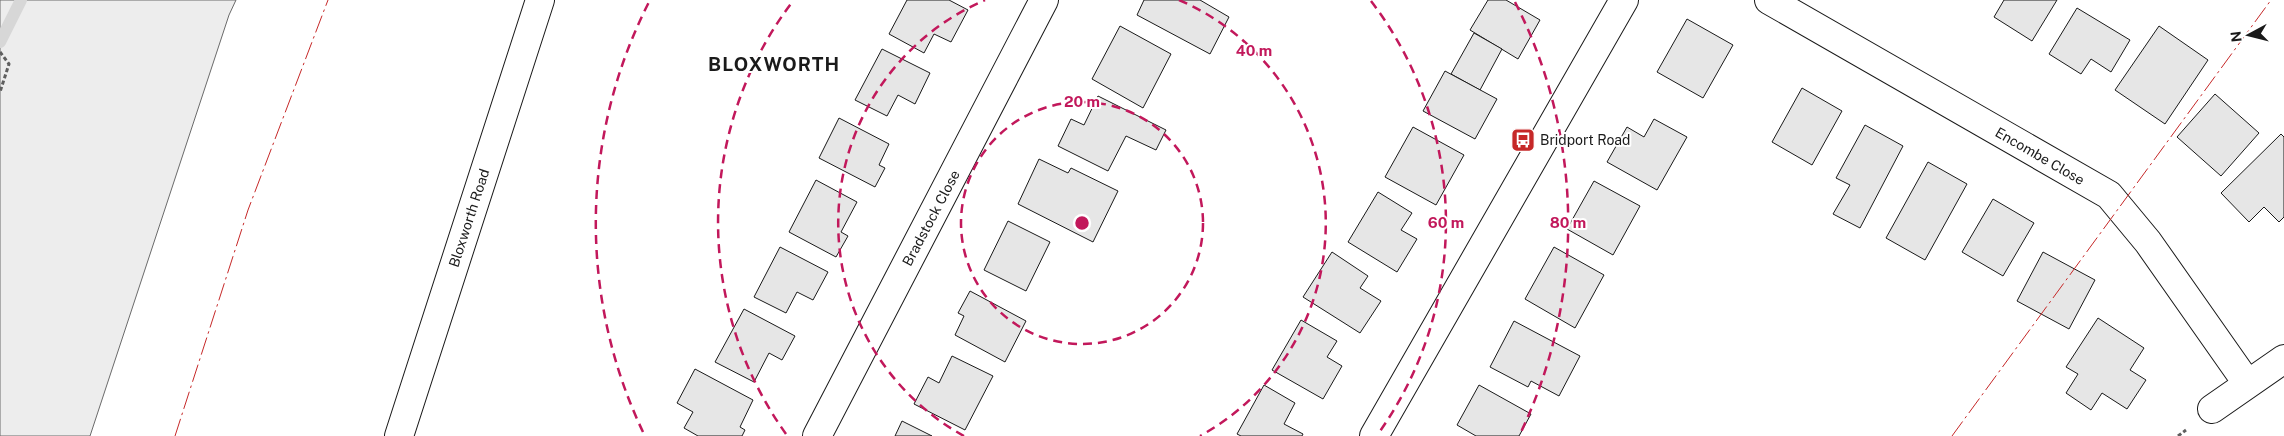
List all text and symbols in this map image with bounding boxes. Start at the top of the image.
north arrow [2224,10,2274,60]
text: N [2227,30,2245,43]
text: 40 m [1236,42,1272,59]
district label: BLOXWORTH [708,53,840,75]
text: 20 m [1064,93,1100,110]
street label: Encombe Close [1993,124,2087,188]
bus stop icon: Bridport Road [1510,127,1536,153]
place label: Bridport Road [1540,132,1630,148]
street label: Bloxworth Road [446,167,492,269]
street label: Bradstock Close [899,167,963,269]
centre of rings [1073,214,1091,232]
text: 60 m [1428,214,1464,231]
text: 80 m [1550,214,1586,231]

